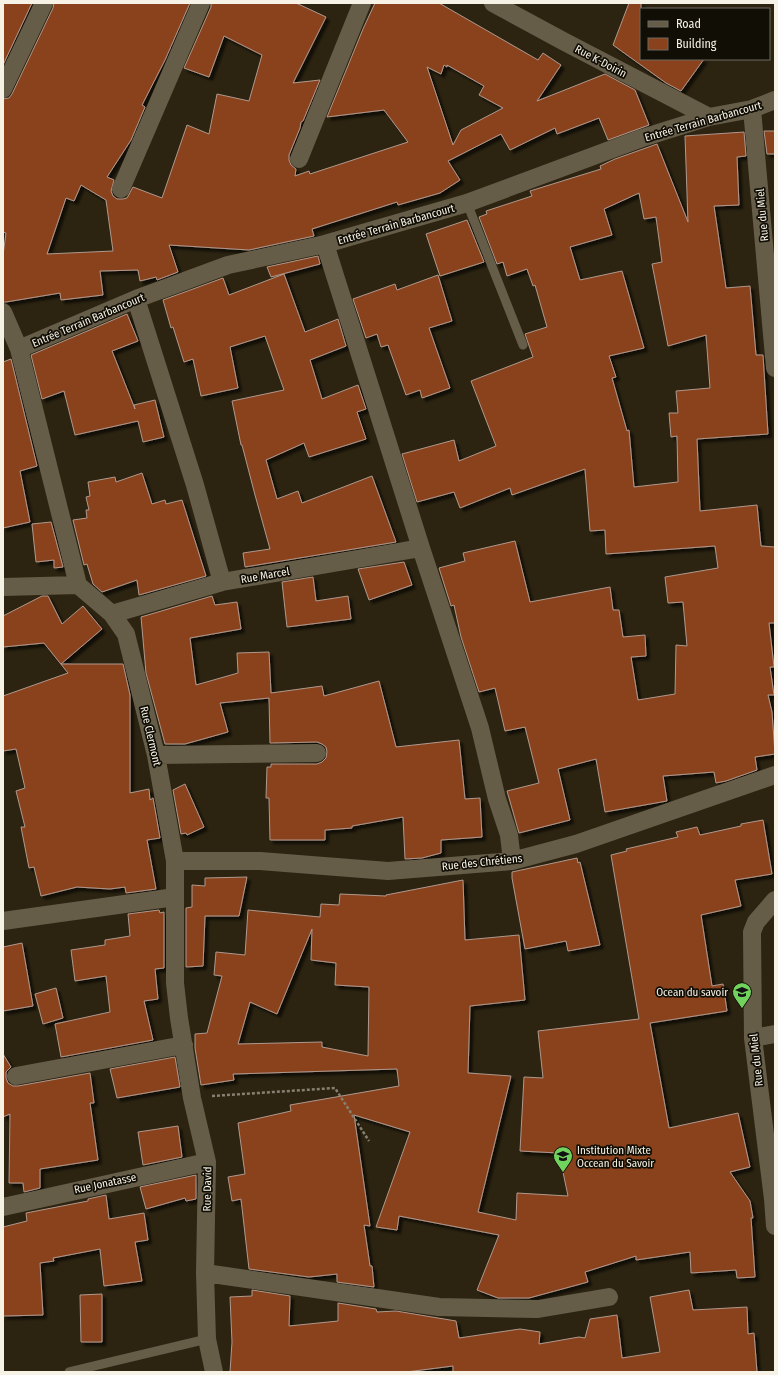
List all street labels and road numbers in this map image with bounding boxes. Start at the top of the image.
street label: Rue K-Doirin [573,42,629,80]
street label: Entrée Terrain Barbancourt [643,98,763,144]
street label: Rue du Miel [754,188,771,242]
street label: Entrée Terrain Barbancourt [336,201,456,247]
street label: Entrée Terrain Barbancourt [30,291,147,350]
street label: Rue Marcel [240,565,291,586]
street label: Rue Clermont [137,705,164,768]
street label: Rue des Chrétiens [441,852,523,873]
street label: Rue du Miel [747,1033,766,1087]
street label: Rue David [201,1166,214,1212]
street label: Rue Jonatasse [73,1171,137,1196]

